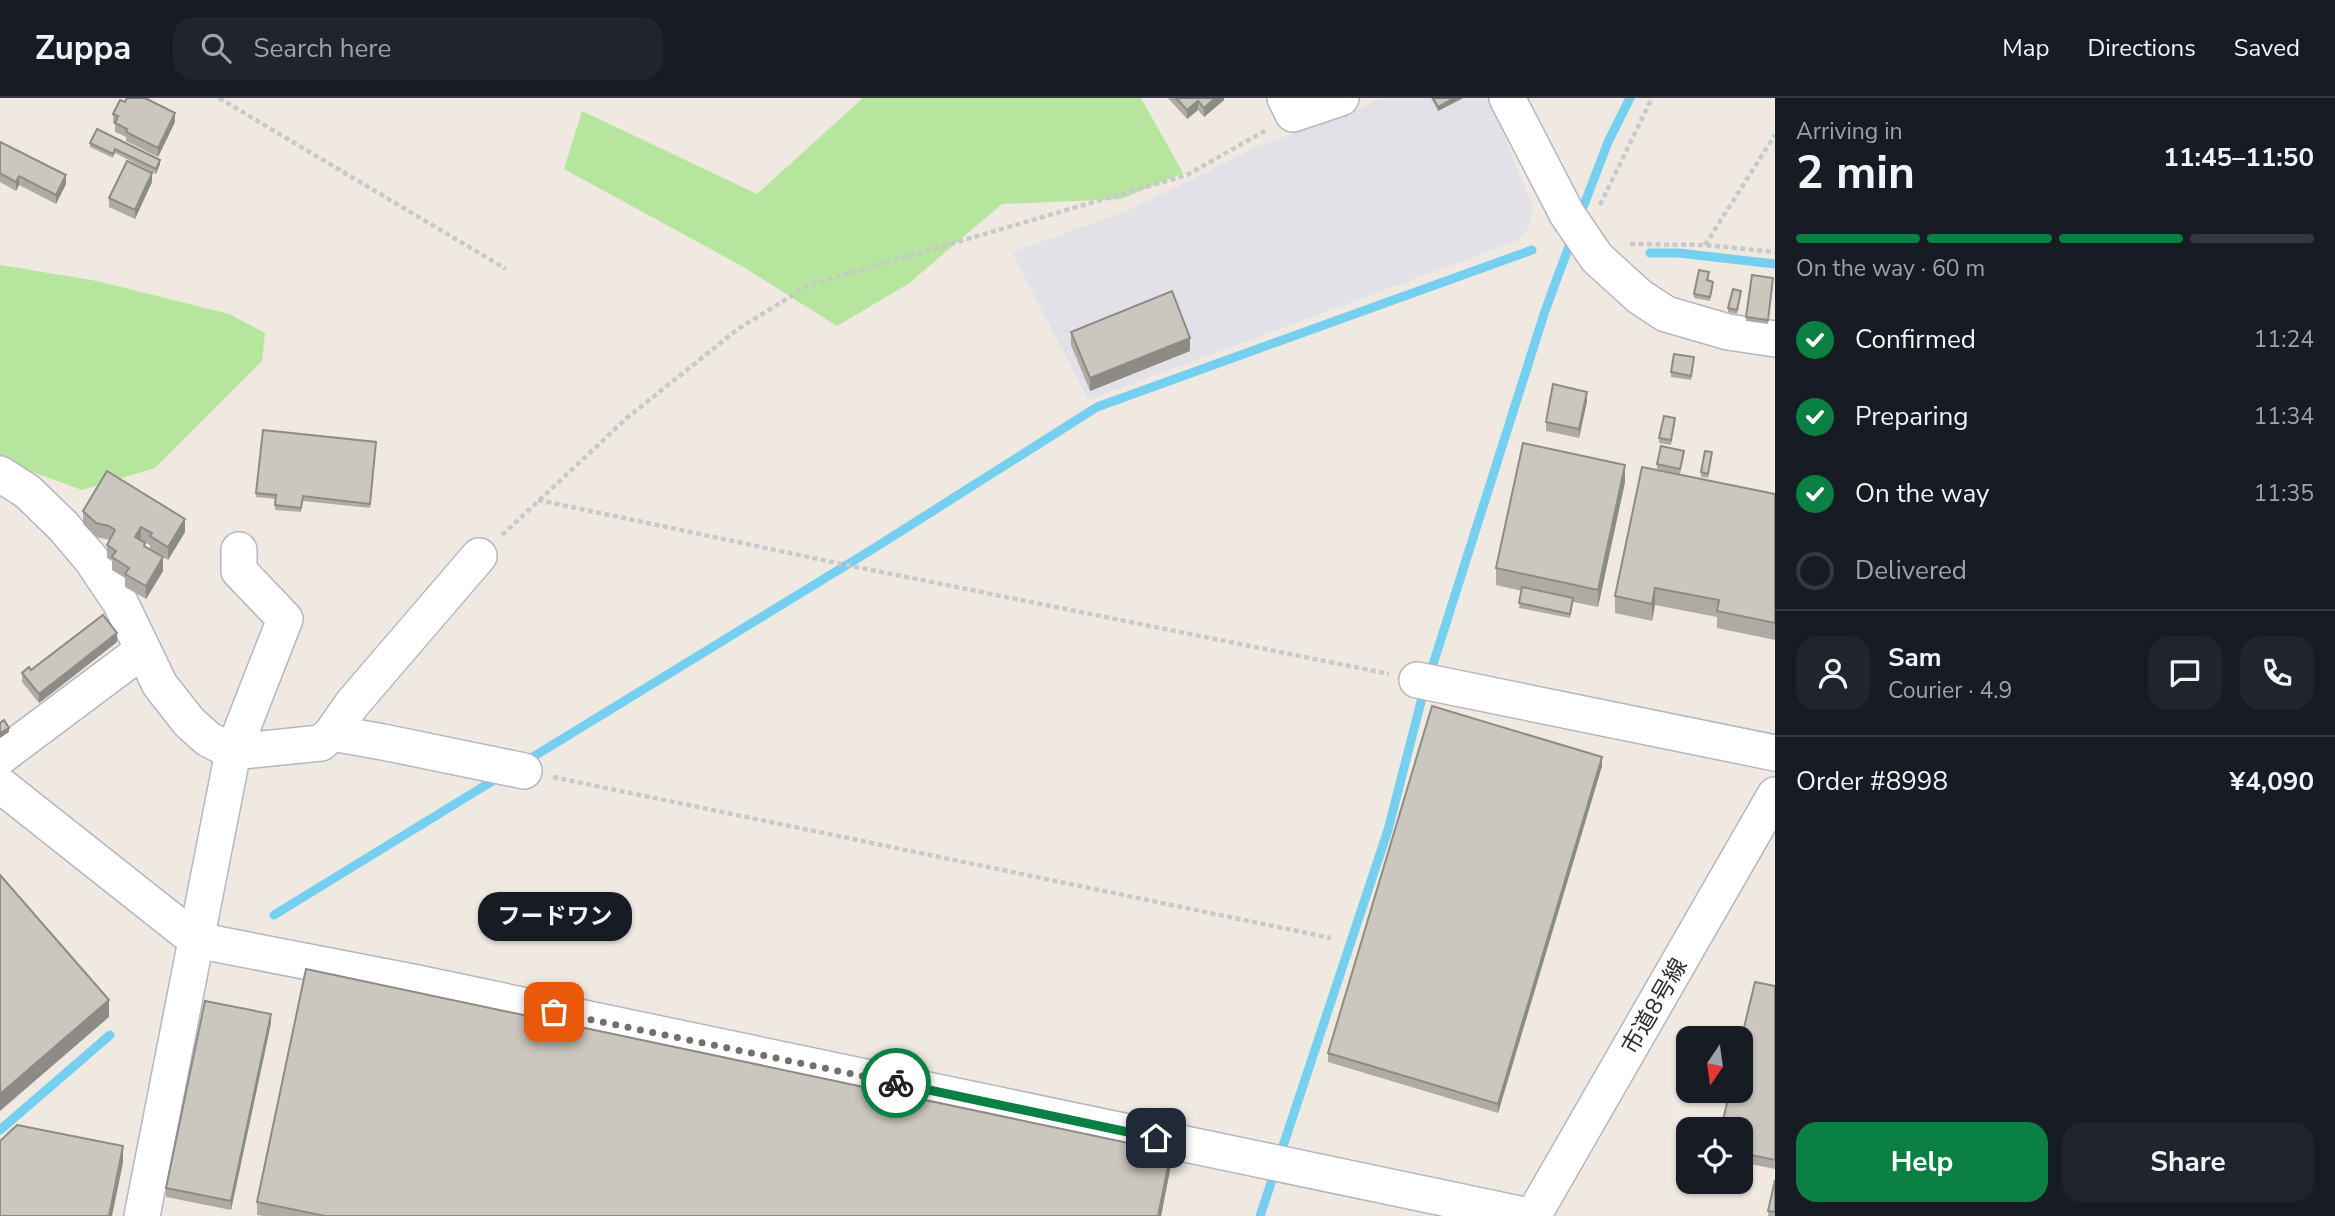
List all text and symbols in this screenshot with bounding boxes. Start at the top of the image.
search box [173,17,663,80]
text: Zuppa [35,26,131,71]
icon: search [197,29,235,67]
text: Search here [253,31,391,66]
text: Map [2002,32,2049,64]
text: Directions [2087,32,2196,64]
text: Saved [2234,32,2300,64]
text: Arriving in [1796,116,1903,147]
text: 11:45–11:50 [2163,140,2314,175]
text: 2 min [1796,141,1915,204]
text: On the way · 60 m [1796,253,1985,284]
icon: check [1796,321,1834,359]
text: Confirmed [1855,322,1976,357]
text: 11:24 [2254,324,2314,355]
icon: check [1796,398,1834,436]
text: Preparing [1855,399,1968,434]
text: 11:34 [2254,401,2314,432]
icon: check [1796,475,1834,513]
text: On the way [1855,476,1989,511]
text: 11:35 [2254,478,2314,509]
text: Delivered [1855,553,1967,588]
button: person [1796,636,1870,710]
button: chat [2148,636,2222,710]
button: phone [2240,636,2314,710]
text: Sam [1888,640,1941,675]
text: Courier · 4.9 [1888,675,2012,706]
text: Order #8998 [1796,764,1948,799]
text: ¥4,090 [2230,764,2314,799]
callout: フードワン [477,893,631,942]
text: フードワン [498,901,613,932]
street label: 市道8号線 [1615,953,1694,1060]
pin [524,982,584,1042]
icon: bag [535,993,573,1031]
north arrow [1676,1026,1754,1102]
map controls [1676,1026,1753,1194]
courier [861,1048,931,1118]
icon: bike [877,1064,915,1102]
pin [1126,1108,1186,1168]
button: locate [1676,1117,1753,1194]
icon: home [1137,1119,1175,1157]
button: Help [1796,1122,2048,1202]
button: Share [2062,1122,2314,1202]

